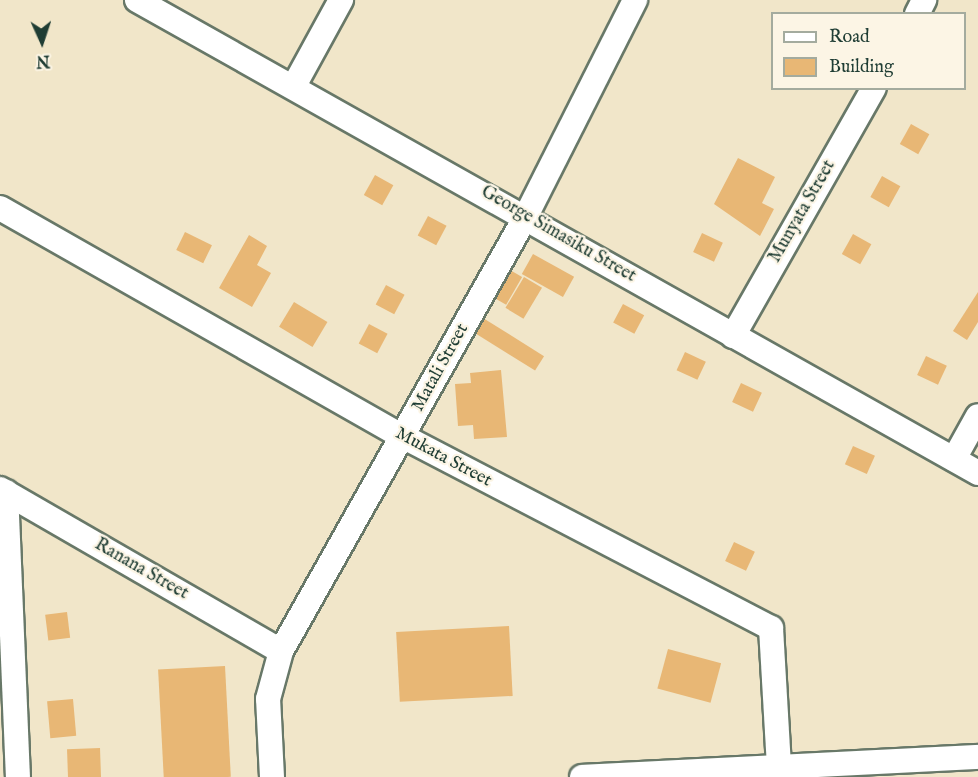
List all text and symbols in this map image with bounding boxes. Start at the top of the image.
north arrow [12,12,72,72]
legend [771,12,966,90]
text: Road [829,26,870,49]
text: N [36,50,50,70]
text: Building [829,56,894,79]
street label: Munyata Street [765,157,841,267]
street label: George Simasiku Street [477,182,639,288]
street label: Matali Street [408,320,474,416]
street label: Mukata Street [391,424,495,492]
street label: Ranana Street [90,534,192,606]

